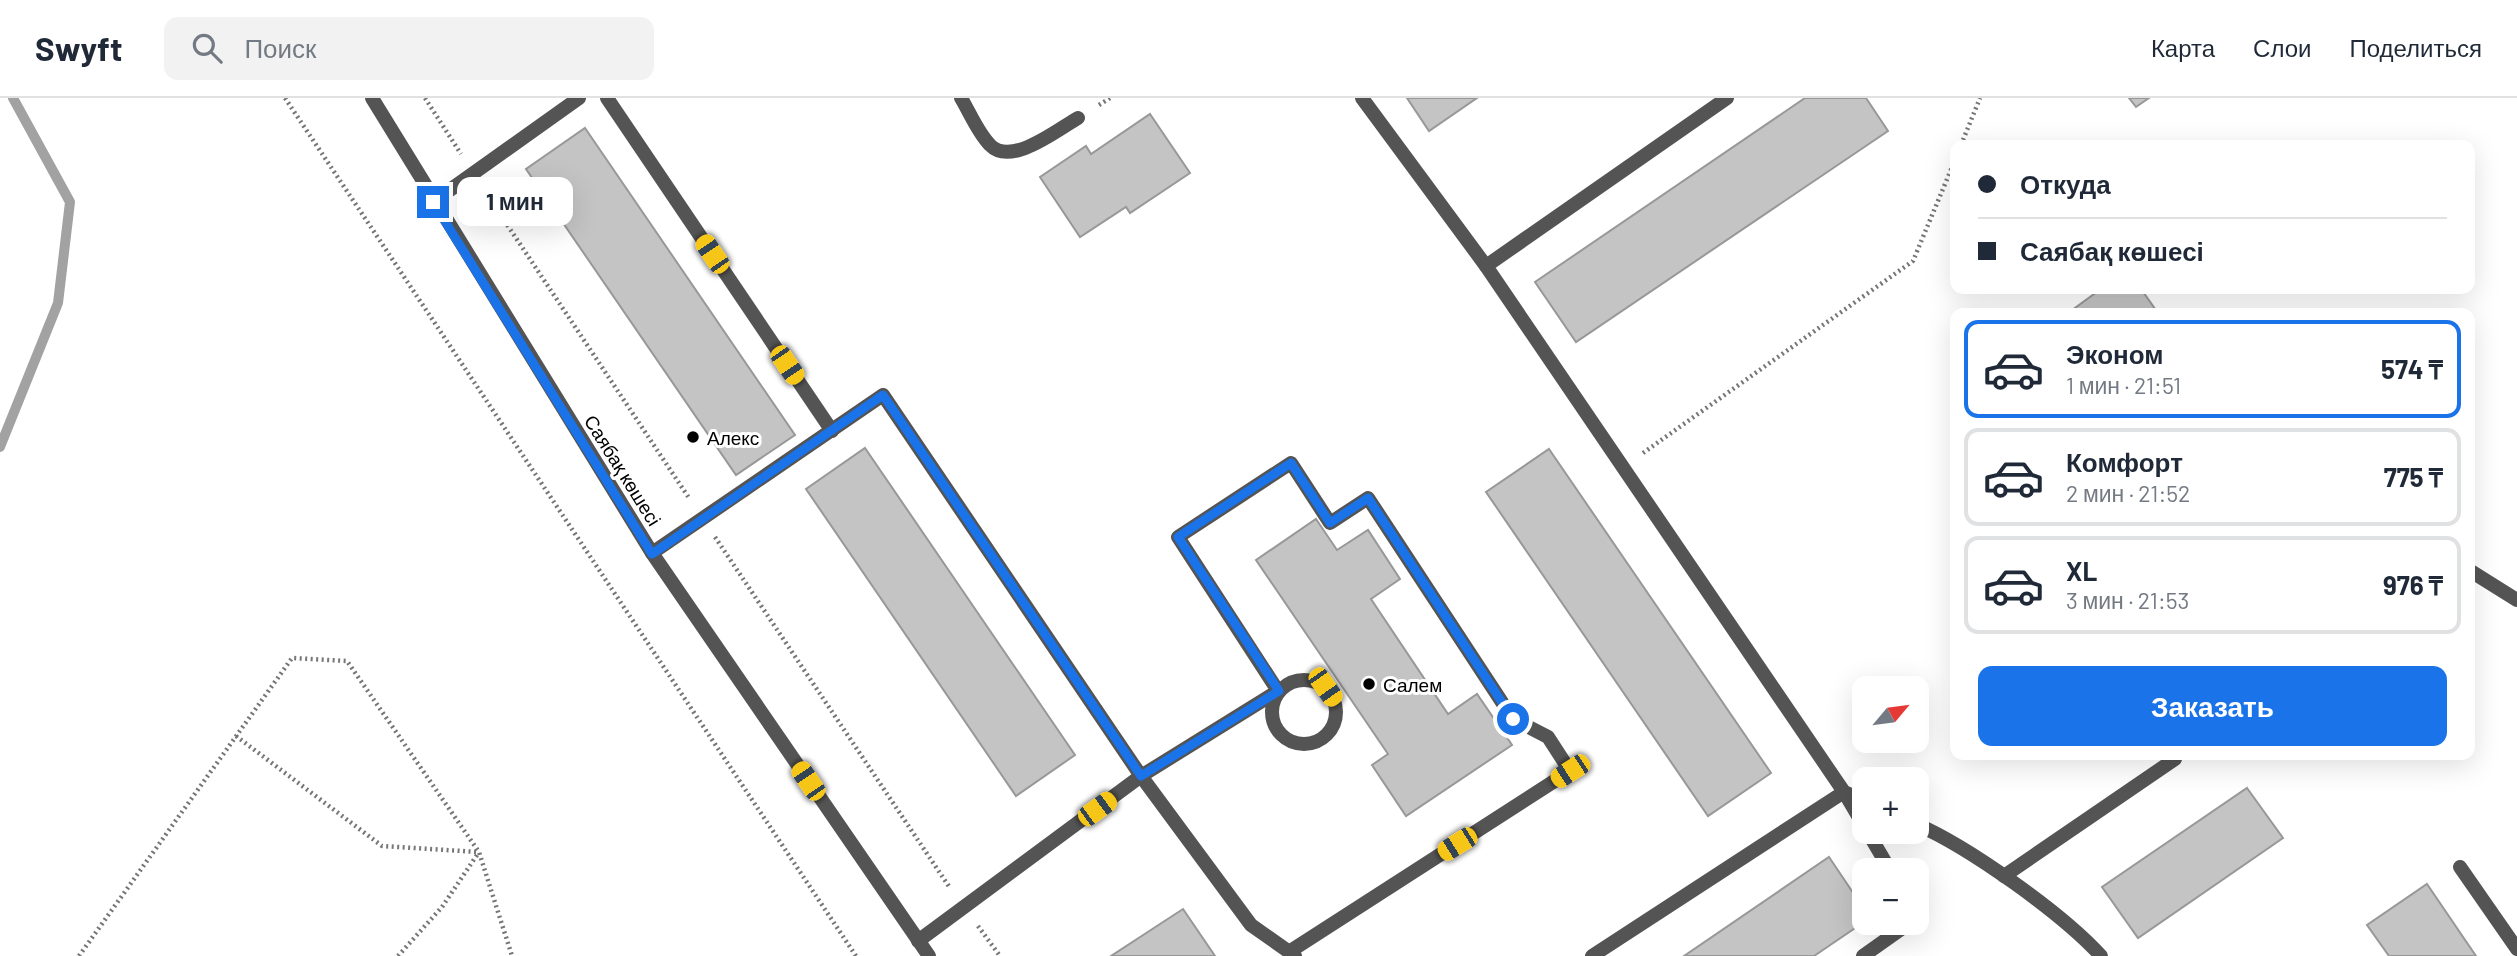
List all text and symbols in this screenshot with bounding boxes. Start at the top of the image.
search box [164,17,654,80]
text: Swyft [35,28,122,68]
icon: search [188,29,226,67]
text: Поиск [244,32,316,63]
text: Карта [2151,33,2215,62]
text: Слои [2253,33,2311,62]
text: Поделиться [2349,33,2482,62]
text: Откуда [2020,168,2111,199]
callout: 1 мин [458,178,573,226]
route end [417,186,449,218]
text: 1 мин [486,187,544,215]
car [692,231,733,277]
text: Саябақ көшесі [2020,235,2204,266]
icon: car [1982,338,2045,401]
text: Эконом [2066,338,2164,369]
car [767,342,808,388]
text: 574 ₸ [2381,353,2443,384]
text: 1 мин · 21:51 [2066,371,2181,399]
street label: Саябақ көшесі [580,410,666,530]
place label: Алекс [707,426,759,449]
marker: Алекс [685,429,701,445]
icon: car [1982,446,2045,509]
text: Комфорт [2066,446,2183,477]
text: 775 ₸ [2384,461,2443,492]
text: 2 мин · 21:52 [2066,479,2190,507]
icon: car [1982,554,2045,617]
text: XL [2066,555,2097,586]
text: 976 ₸ [2383,569,2443,600]
text: 3 мин · 21:53 [2066,586,2189,614]
car [1305,664,1346,710]
button: Заказать [1978,666,2447,746]
place label: Салем [1383,673,1442,696]
marker: Салем [1361,676,1377,692]
north arrow [1852,676,1928,752]
map controls [1852,676,1929,935]
route start [1497,703,1529,735]
car [1547,751,1594,791]
car [788,758,829,804]
button: + [1852,767,1929,844]
car [1074,788,1121,830]
car [1434,824,1481,864]
button: − [1852,858,1929,935]

